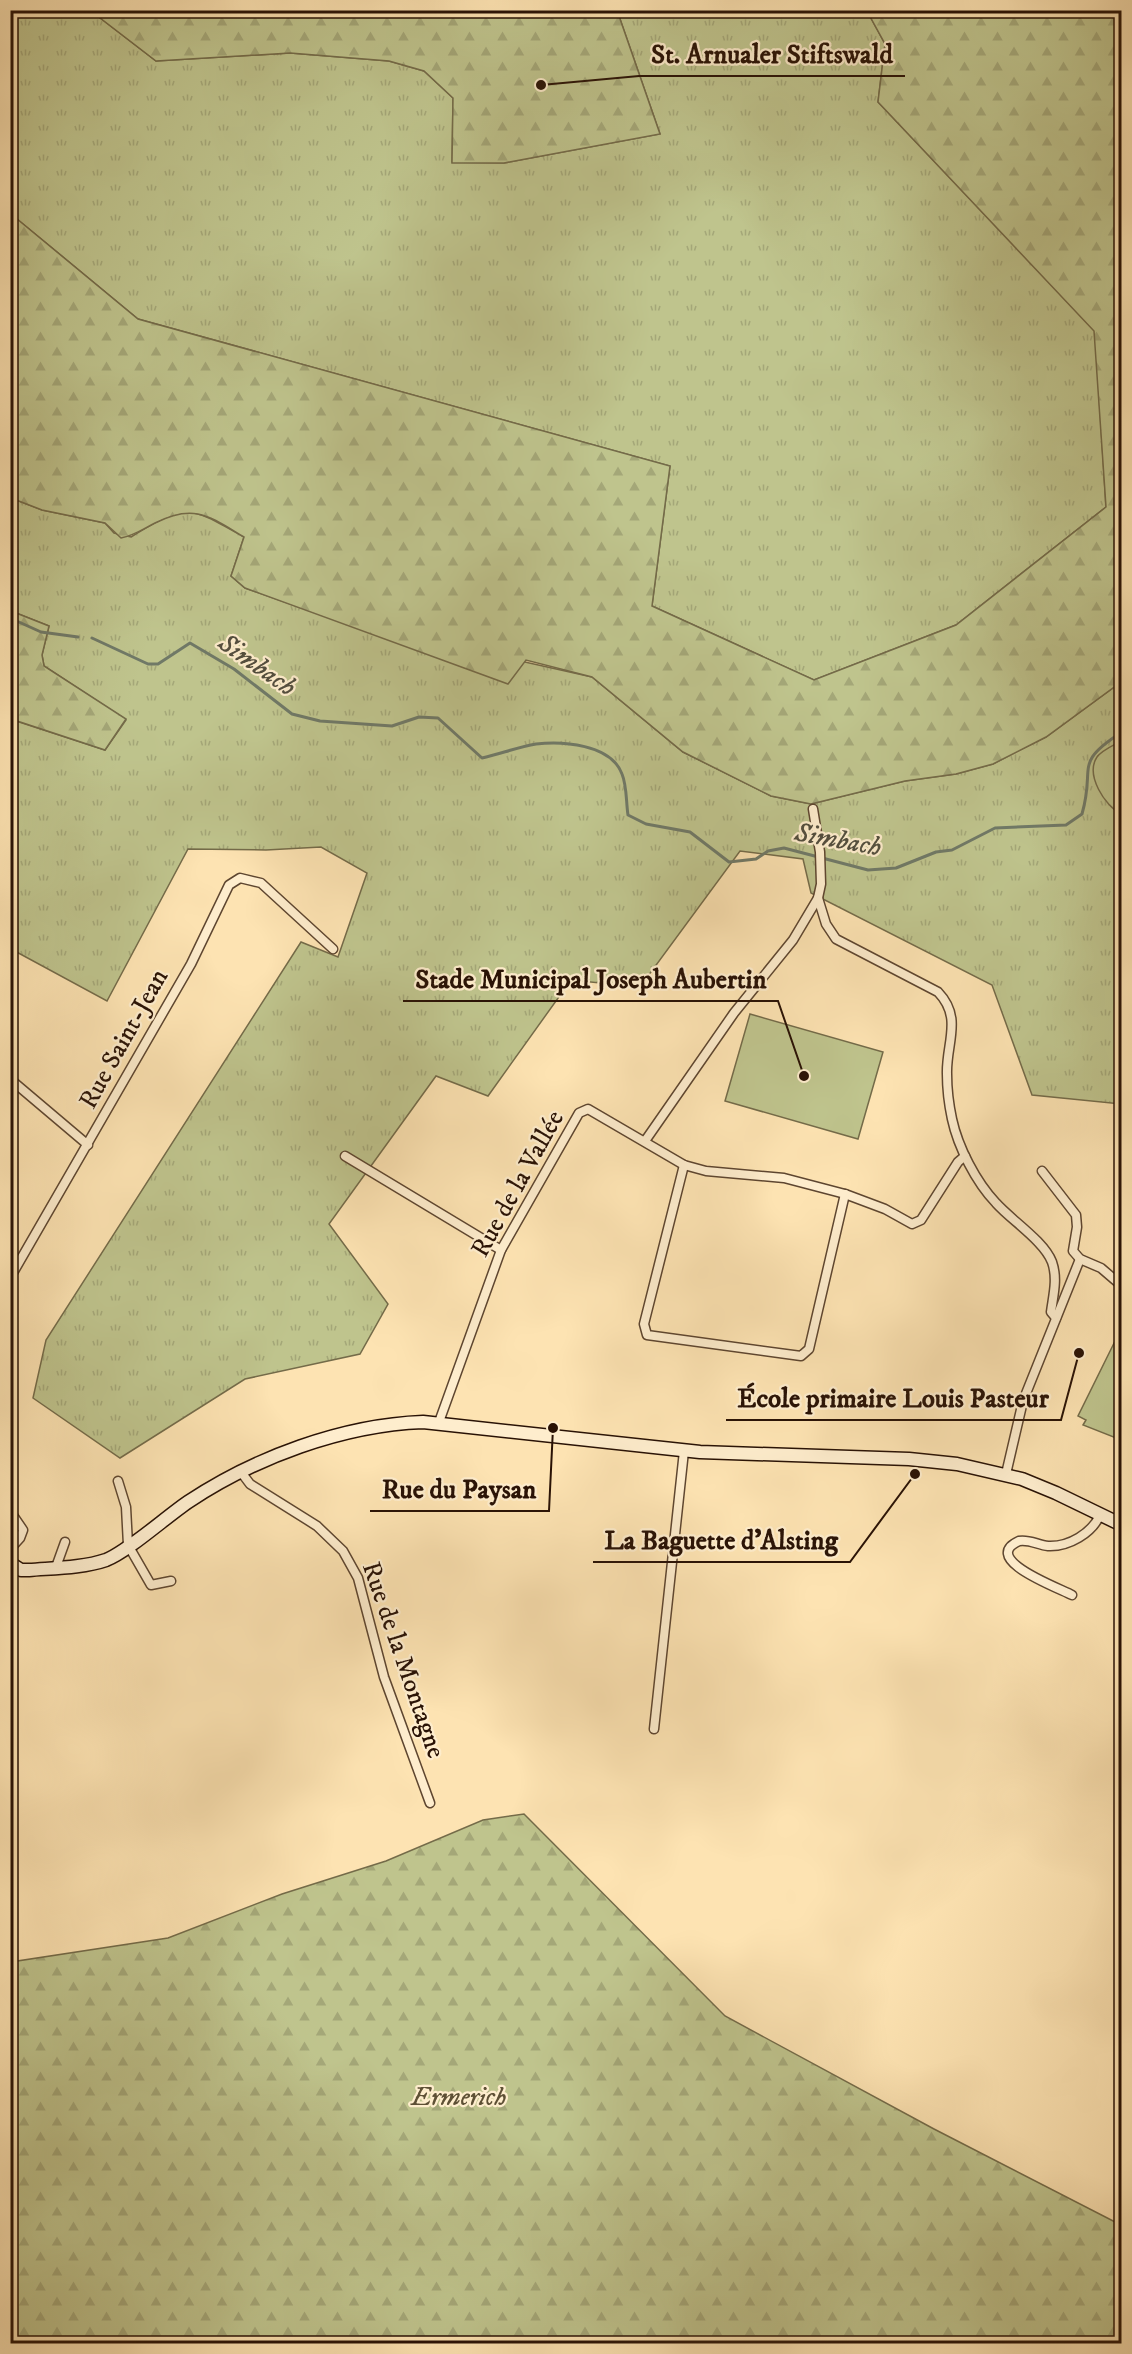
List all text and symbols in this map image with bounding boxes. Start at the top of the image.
callout: St. Arnualer Stiftswald [639,31,905,76]
text: St. Arnualer Stiftswald [651,38,894,72]
water label: Simbach [210,625,303,704]
water label: Simbach [791,815,884,864]
callout: Stade Municipal Joseph Aubertin [403,956,778,1001]
street label: Rue Saint-Jean [72,963,176,1115]
text: Stade Municipal Joseph Aubertin [415,963,768,997]
street label: Rue de la Vallée [464,1105,572,1263]
callout: École primaire Louis Pasteur [726,1375,1061,1420]
text: École primaire Louis Pasteur [737,1382,1050,1416]
callout: Rue du Paysan [370,1466,549,1511]
text: Rue du Paysan [382,1473,537,1507]
callout: La Baguette d'Alsting [593,1517,850,1562]
text: La Baguette d'Alsting [604,1524,839,1558]
street label: Rue de la Montagne [354,1557,452,1763]
park label: Ermerich [410,2081,507,2114]

